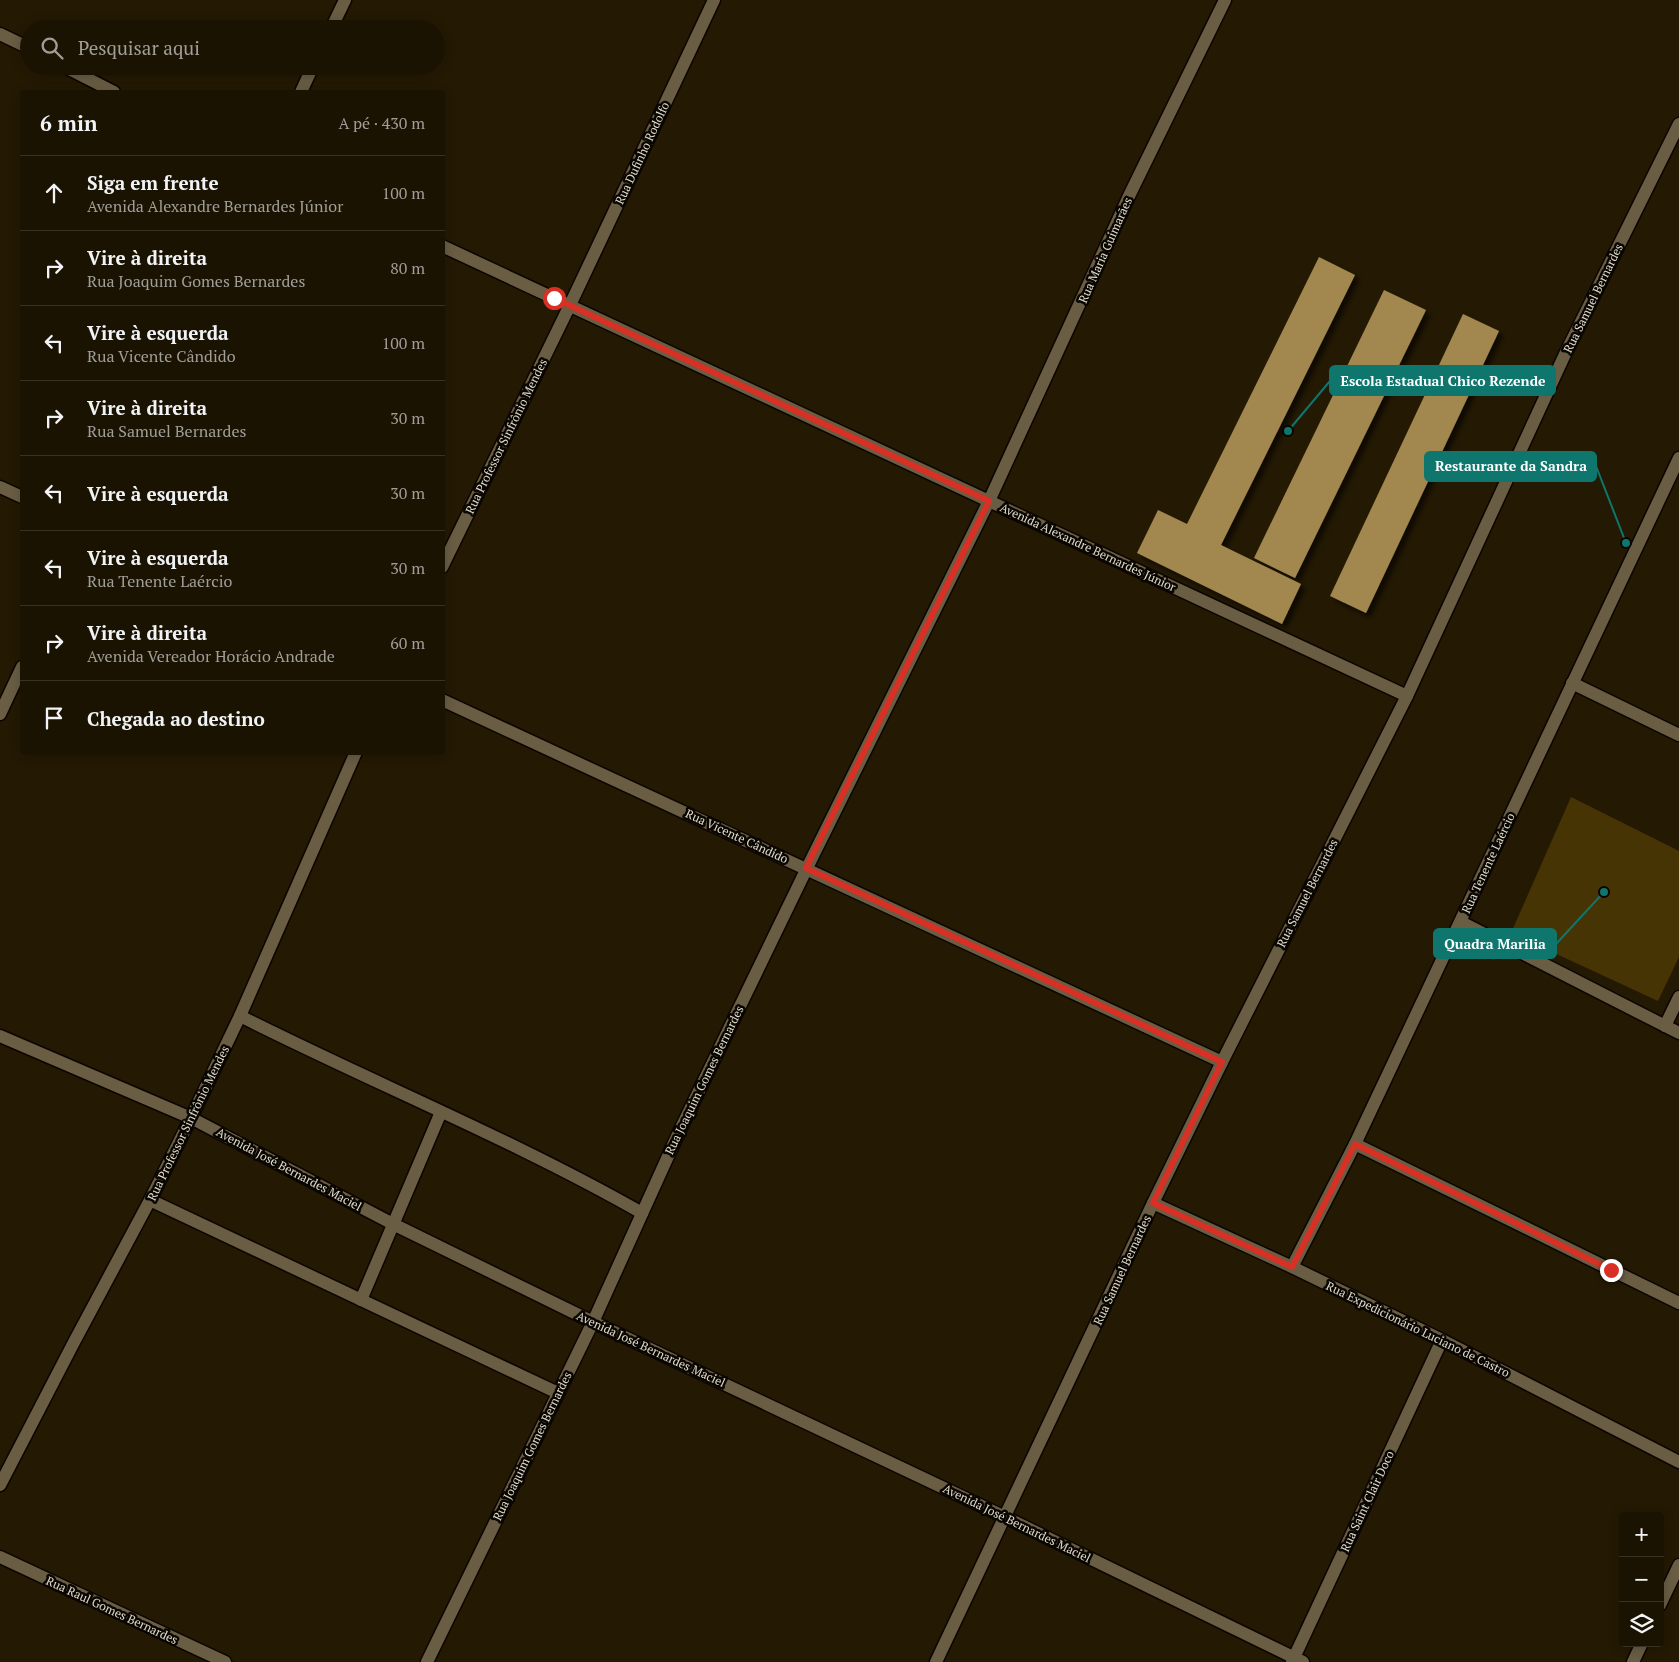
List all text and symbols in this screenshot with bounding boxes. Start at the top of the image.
search box [20,20,445,75]
icon: search [38,34,66,62]
text: Pesquisar aqui [78,35,200,60]
street label: Rua Dufinho Rodolfo [612,99,672,207]
text: 6 min [40,109,97,137]
text: A pé · 430 m [338,112,425,134]
text: Siga em frente [87,170,219,195]
icon: ahead [40,179,68,207]
text: 100 m [382,182,425,204]
text: Avenida Alexandre Bernardes Júnior [87,195,343,217]
street label: Rua Maria Guimarães [1075,195,1135,305]
street label: Rua Samuel Bernardes [1560,241,1626,355]
text: Vire à direita [87,245,207,270]
icon: right [40,254,68,282]
text: 80 m [390,257,425,279]
text: Rua Joaquim Gomes Bernardes [87,270,305,292]
route start [543,287,566,310]
text: Vire à esquerda [87,320,229,345]
icon: left [40,329,68,357]
text: 100 m [382,332,425,354]
text: Rua Vicente Cândido [87,345,236,367]
street label: Rua Professor Sinfrônio Mendes [462,356,550,516]
callout: Escola Estadual Chico Rezende [1330,366,1555,395]
text: Escola Estadual Chico Rezende [1340,371,1546,390]
text: Vire à direita [87,395,207,420]
icon: right [40,404,68,432]
text: 30 m [390,407,425,429]
text: Rua Samuel Bernardes [87,420,246,442]
callout: Restaurante da Sandra [1425,452,1596,481]
text: Restaurante da Sandra [1435,456,1587,475]
icon: left [40,479,68,507]
text: Vire à esquerda [87,481,229,506]
text: 30 m [390,482,425,504]
street label: Avenida Alexandre Bernardes Júnior [998,500,1179,595]
text: Vire à esquerda [87,545,229,570]
icon: left [40,554,68,582]
text: 30 m [390,557,425,579]
text: Rua Tenente Laércio [87,570,232,592]
text: Vire à direita [87,620,207,645]
icon: right [40,629,68,657]
text: 60 m [390,632,425,654]
text: Avenida Vereador Horácio Andrade [87,645,335,667]
icon: arrive [40,704,68,732]
text: Chegada ao destino [87,706,265,731]
street label: Rua Vicente Cândido [683,806,791,866]
street label: Rua Tenente Laércio [1458,810,1518,916]
street label: Rua Samuel Bernardes [1273,836,1341,950]
callout: Quadra Marilia [1434,929,1556,958]
text: Quadra Marilia [1444,934,1546,953]
street label: Rua Joaquim Gomes Bernardes [661,1003,747,1157]
street label: Rua Professor Sinfrônio Mendes [144,1043,232,1203]
street label: Avenida José Bernardes Maciel [214,1124,365,1214]
street label: Rua Samuel Bernardes [1090,1213,1154,1327]
route end [1600,1259,1623,1282]
street label: Rua Expedicionário Luciano de Castro [1324,1278,1513,1380]
street label: Avenida José Bernardes Maciel [574,1308,728,1390]
street label: Rua Joaquim Gomes Bernardes [489,1369,575,1523]
street label: Rua Saint Clair Doco [1337,1448,1397,1554]
street label: Avenida José Bernardes Maciel [941,1481,1094,1566]
map controls [1619,1512,1664,1647]
button: + [1619,1512,1664,1557]
button: − [1619,1557,1664,1602]
street label: Rua Raul Gomes Bernardes [44,1573,180,1647]
button: layers [1619,1602,1664,1647]

